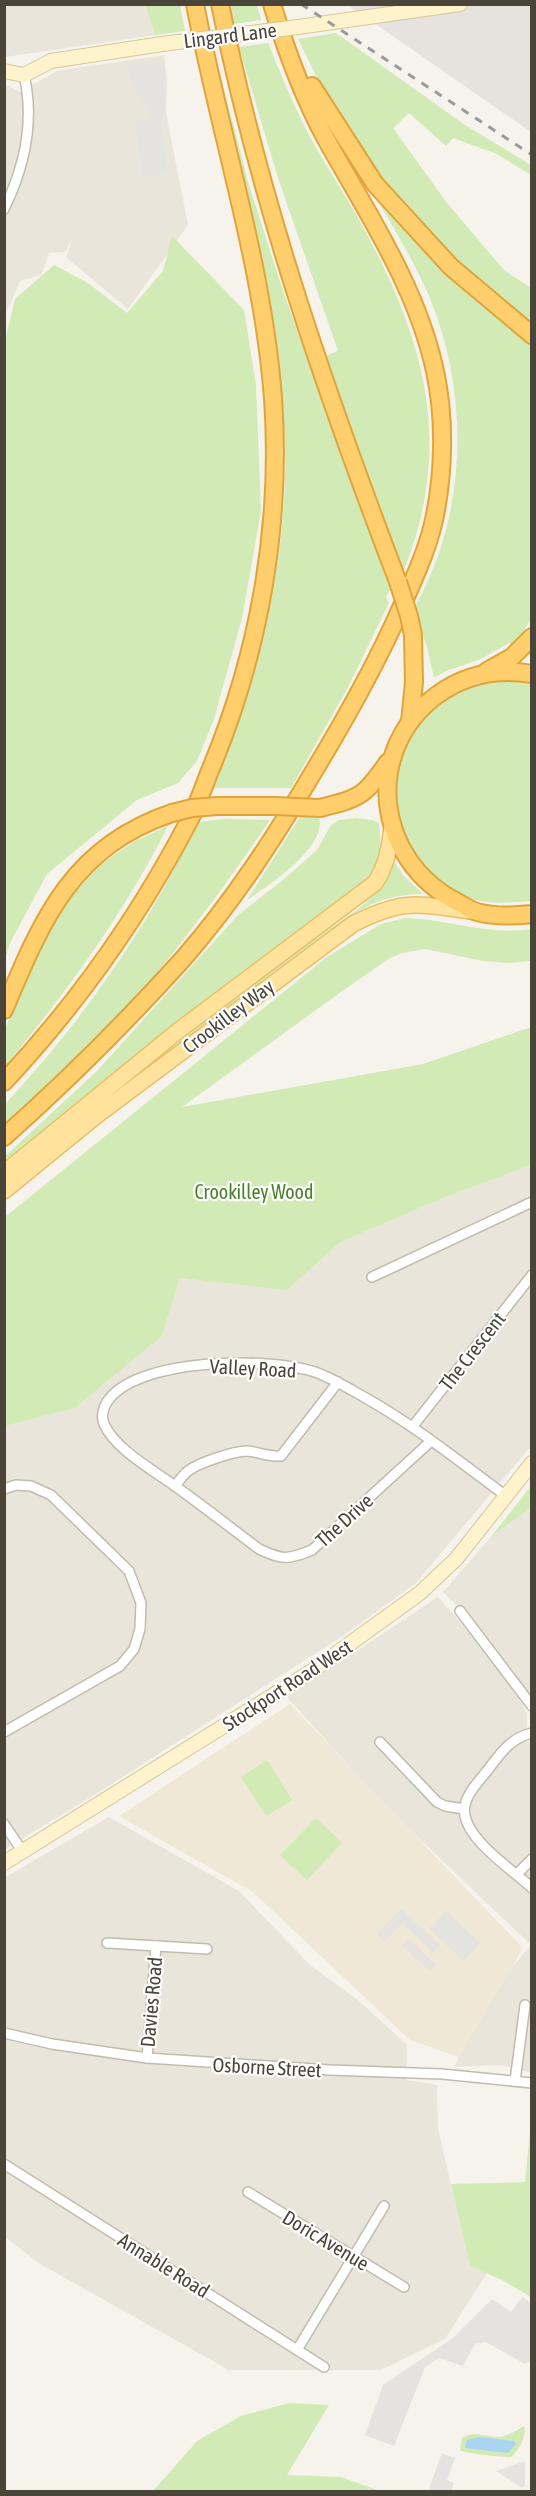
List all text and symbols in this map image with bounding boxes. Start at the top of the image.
street label: Lingard Lane [182,18,278,52]
street label: Crookilley Way [178,974,278,1058]
park label: Crookilley Wood [195,1180,313,1203]
street label: The Crescent [434,1307,510,1395]
street label: Valley Road [209,1354,297,1382]
street label: The Drive [311,1488,377,1552]
street label: Stockport Road West [218,1635,356,1735]
street label: Davies Road [136,1956,166,2048]
street label: Osborne Street [212,2053,322,2081]
street label: Doric Avenue [279,2205,373,2275]
street label: Annable Road [114,2228,214,2302]

